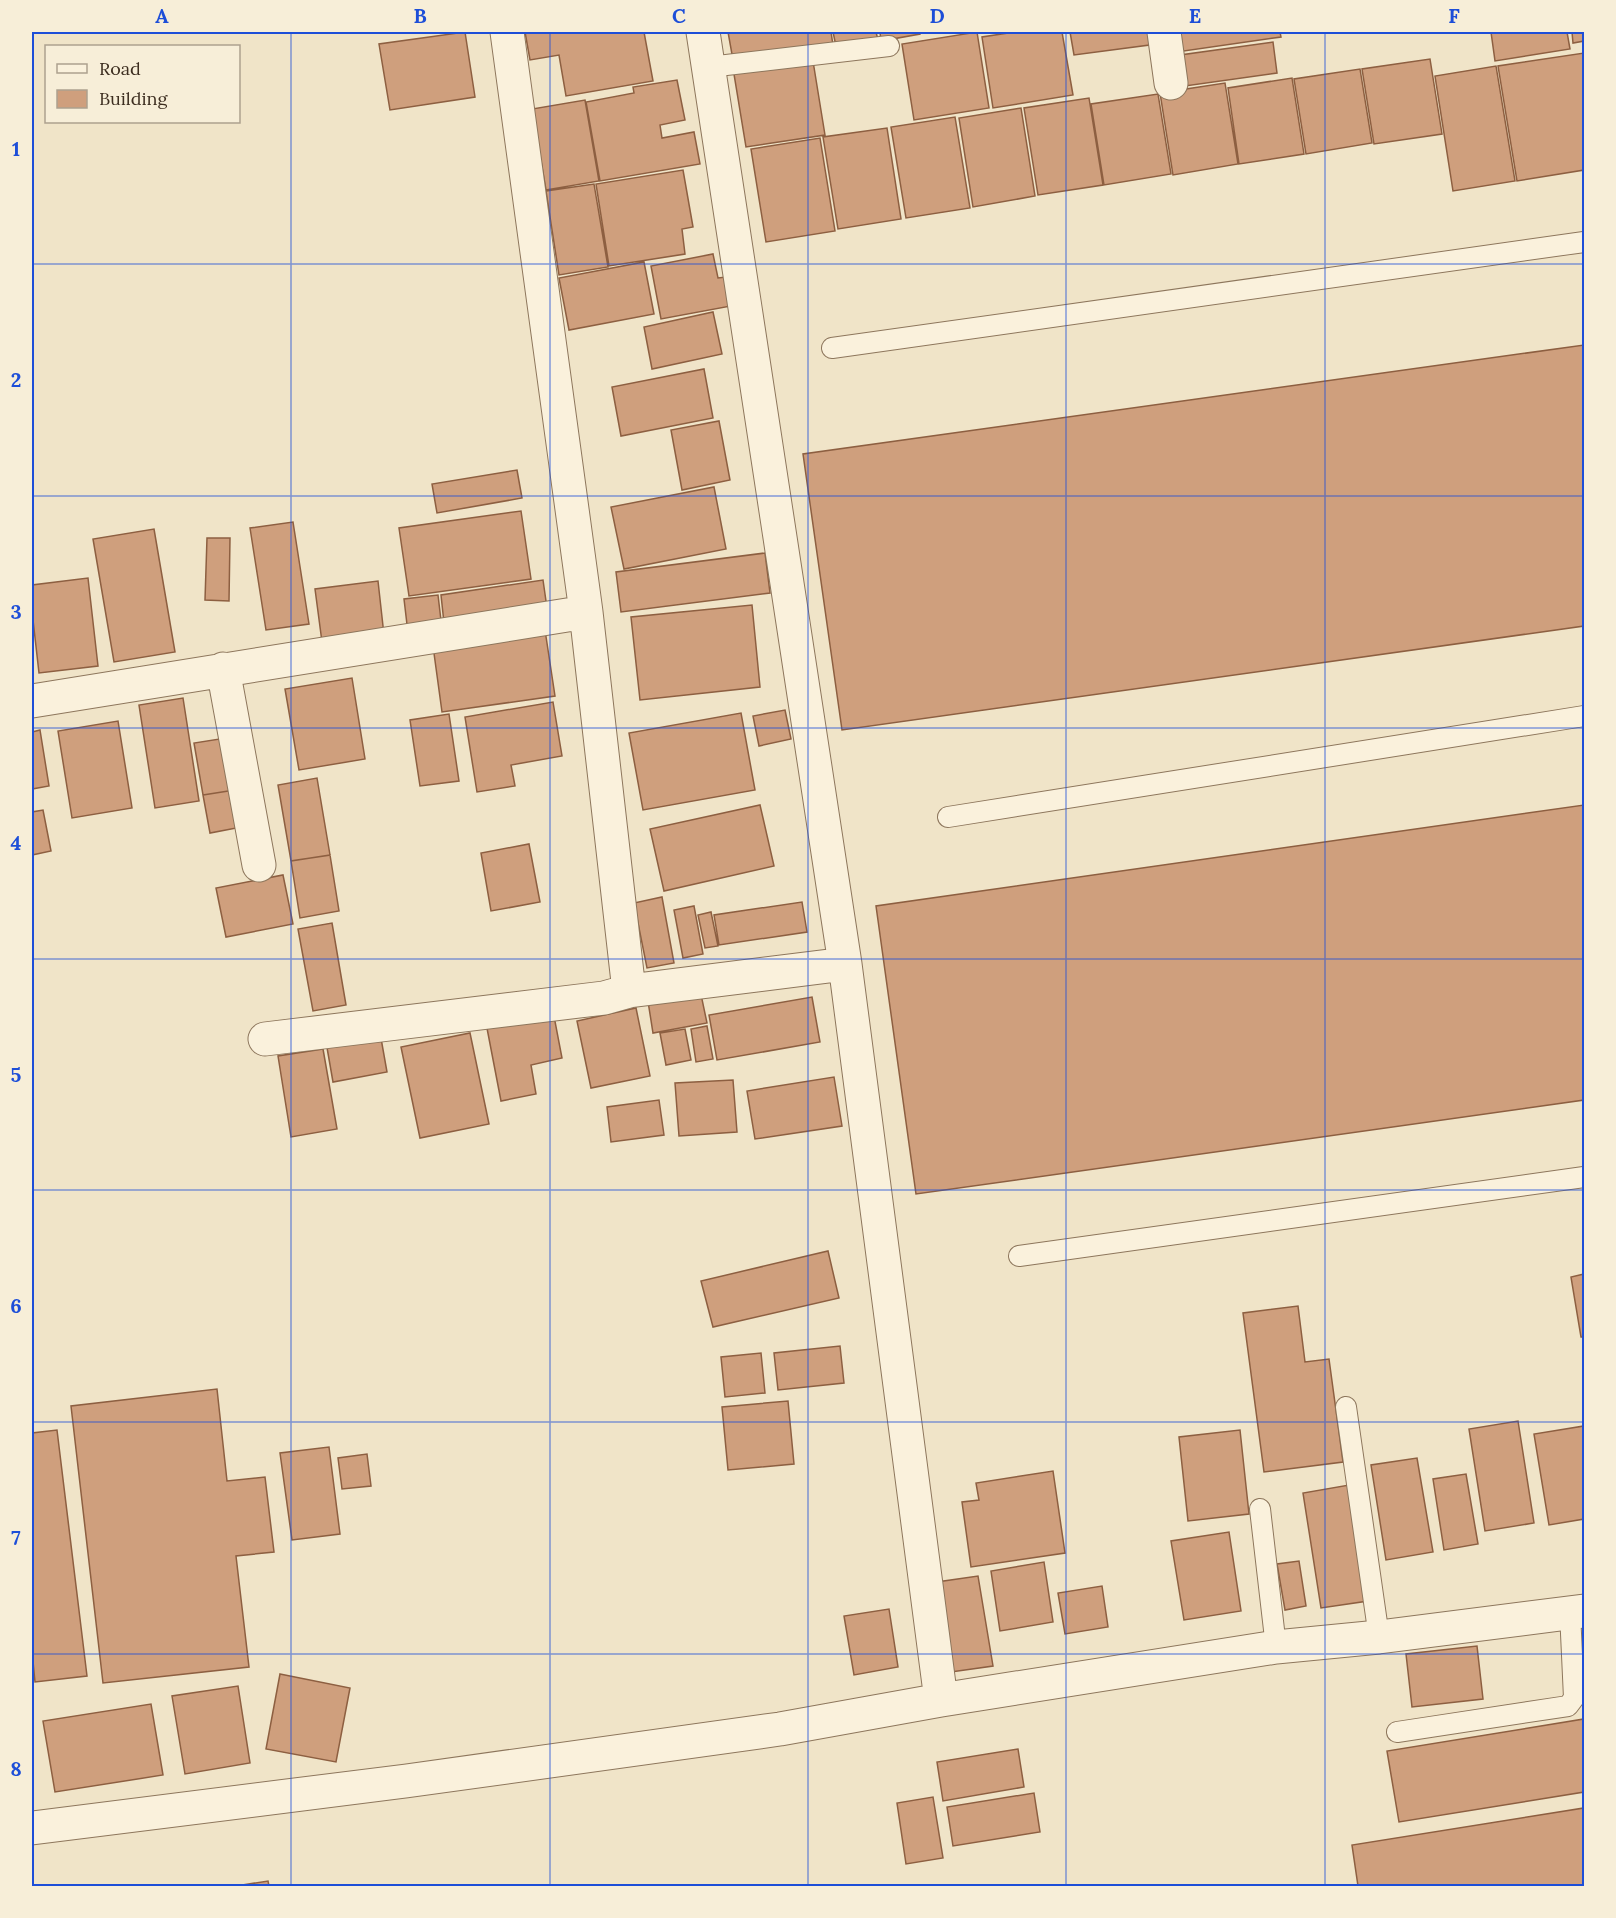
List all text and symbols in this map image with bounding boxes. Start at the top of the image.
text: A [155,3,169,28]
text: B [413,3,427,28]
text: C [672,3,686,28]
text: D [929,3,945,28]
text: E [1189,3,1201,28]
text: F [1448,3,1460,28]
legend [45,45,240,123]
text: Road [99,57,141,80]
text: Building [99,87,169,110]
text: 1 [12,136,20,161]
text: 2 [11,367,21,392]
text: 3 [10,599,22,624]
text: 4 [11,830,22,855]
text: 5 [11,1062,22,1087]
text: 6 [10,1293,22,1318]
text: 7 [11,1525,21,1550]
text: 8 [10,1756,22,1781]

